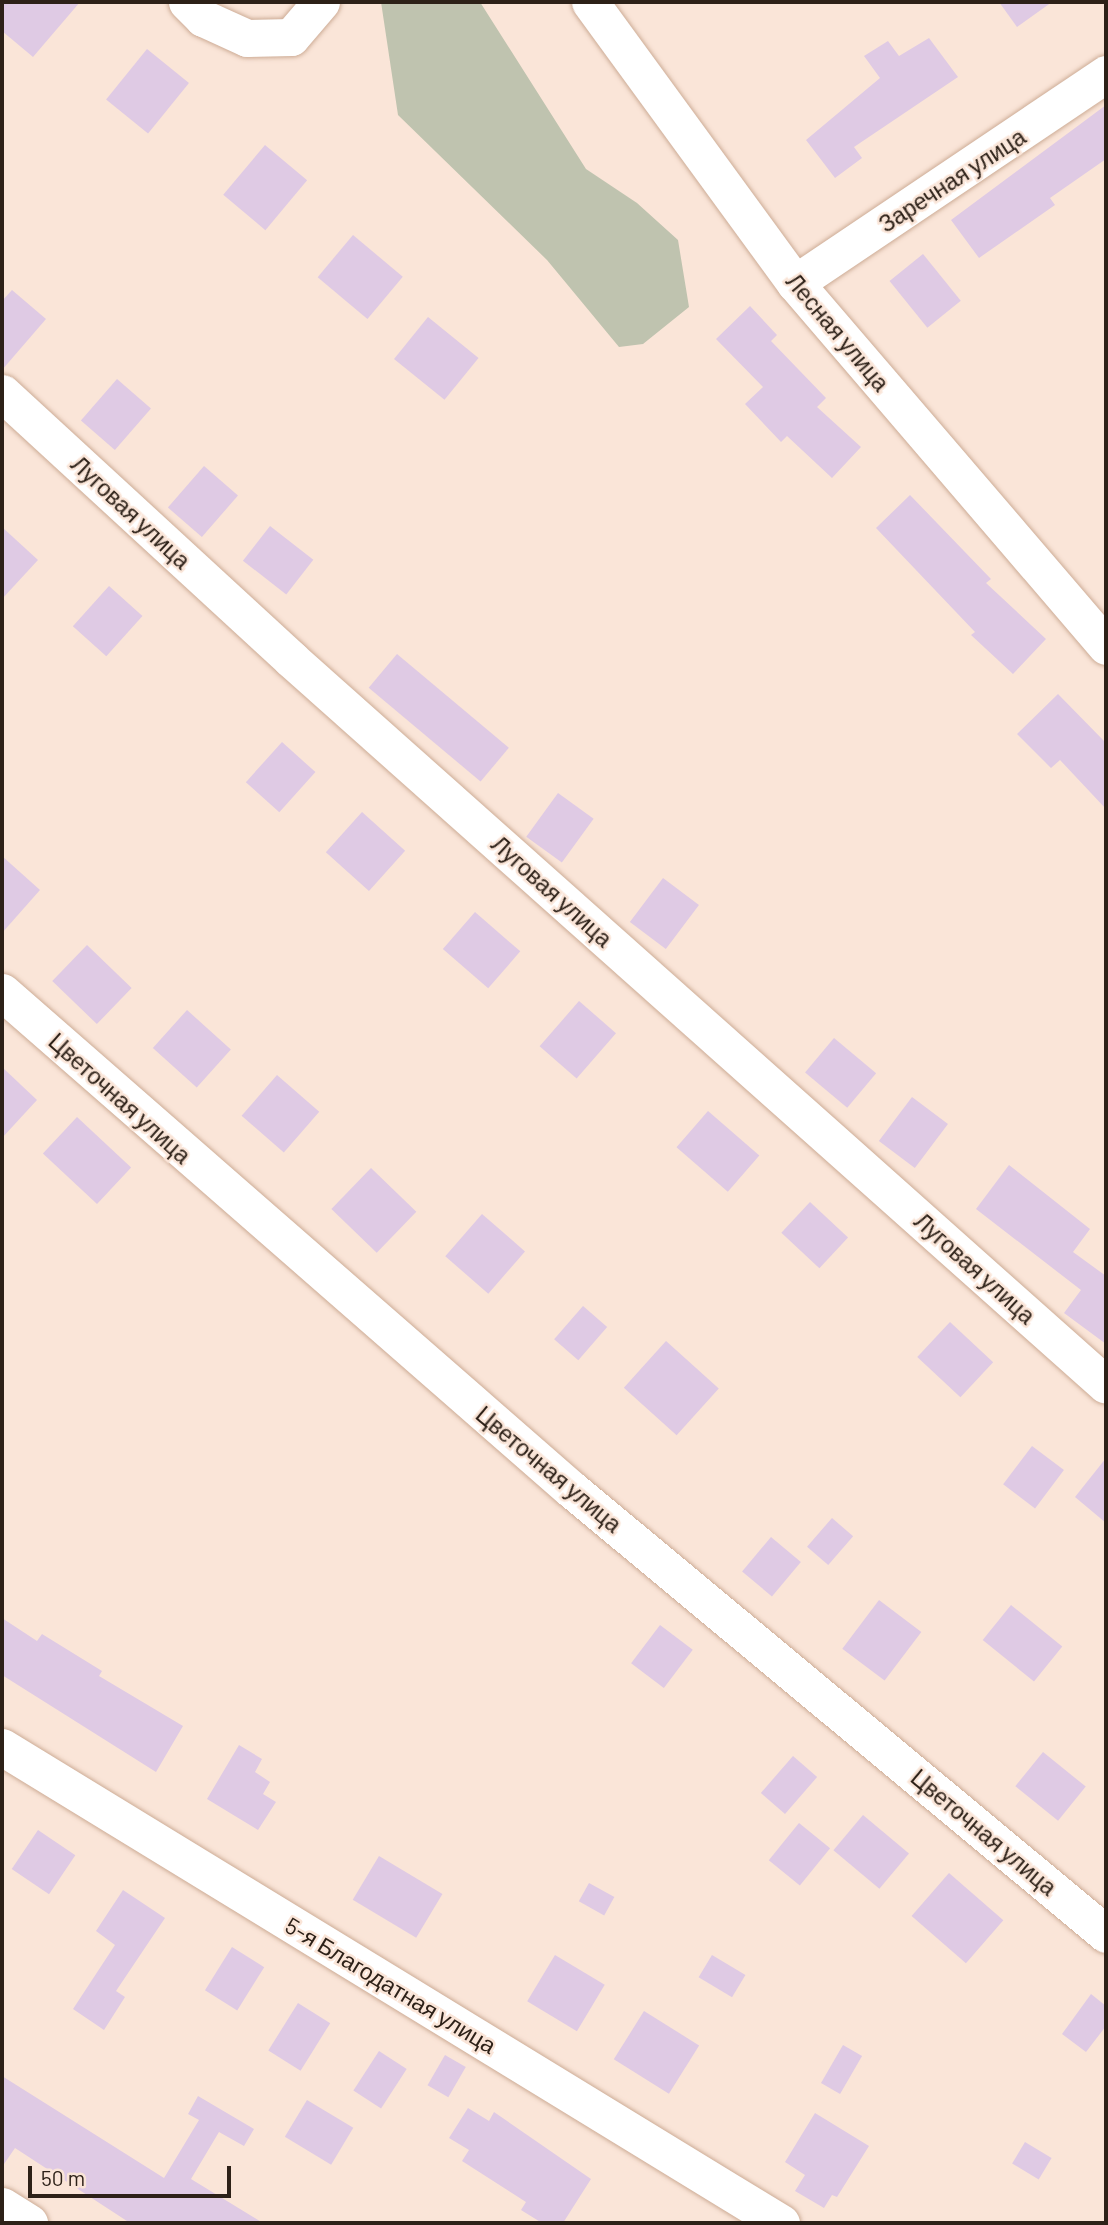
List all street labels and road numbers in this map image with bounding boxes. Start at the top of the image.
street label: Заречная улица [874,122,1030,238]
street label: Лесная улица [781,268,895,396]
street label: Луговая улица [66,450,196,574]
street label: Луговая улица [486,830,618,952]
street label: Цветочная улица [43,1027,197,1169]
street label: Луговая улица [909,1207,1041,1329]
street label: Цветочная улица [471,1400,627,1538]
street label: Цветочная улица [906,1763,1062,1901]
street label: 5-я Благодатная улица [281,1911,501,2059]

